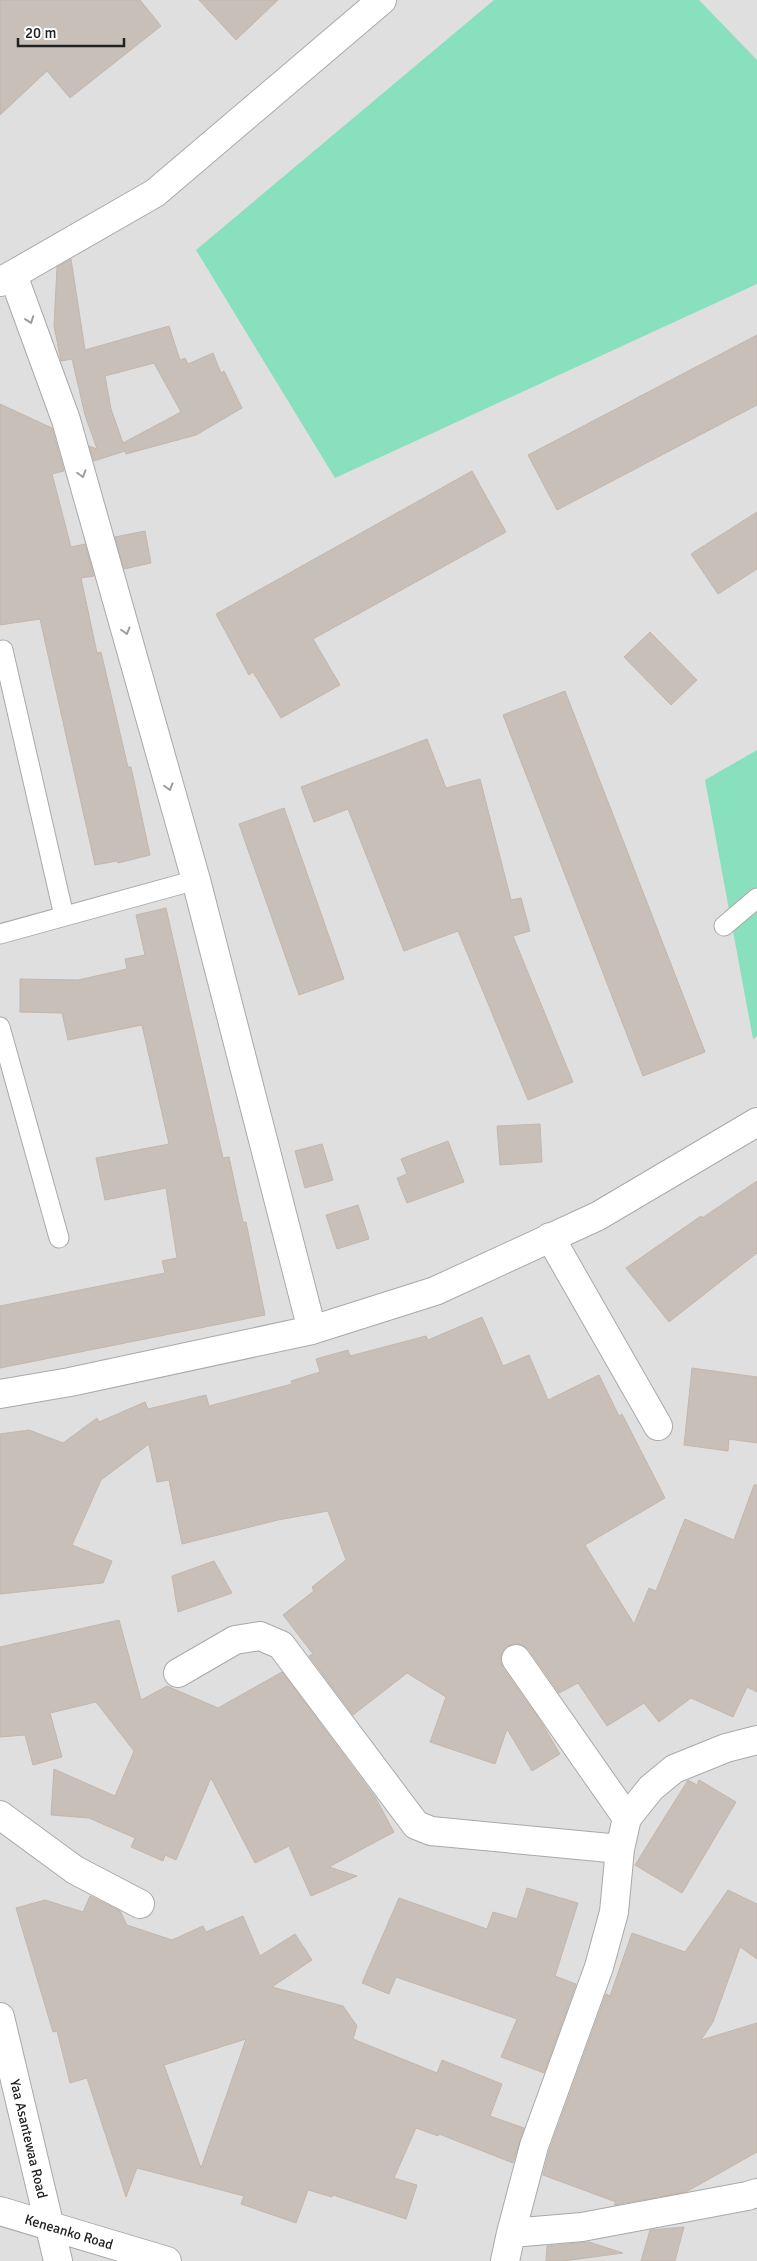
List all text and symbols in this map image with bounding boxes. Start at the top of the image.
scale bar [18,15,124,47]
text: 20 m [25,24,56,42]
one-way arrow [24,316,34,324]
one-way arrow [76,470,86,478]
one-way arrow [120,626,130,634]
one-way arrow [164,782,174,791]
street label: Yaa Asantewaa Road [7,2077,51,2200]
street label: Keneanko Road [23,2210,115,2253]

